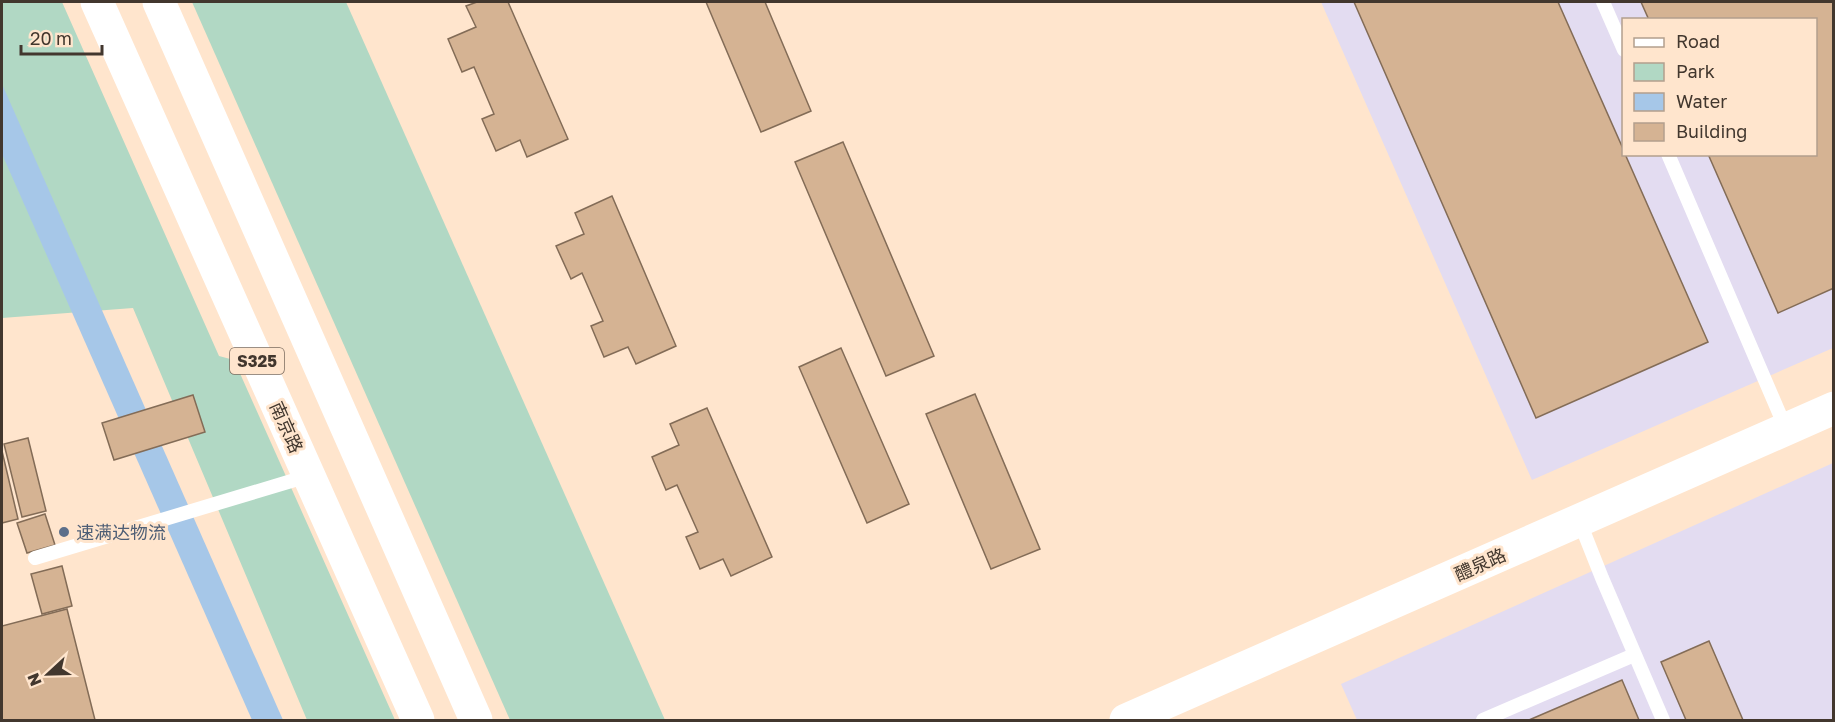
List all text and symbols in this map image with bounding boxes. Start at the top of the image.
scale bar [21,18,102,56]
legend [1622,18,1817,156]
text: 20 m [30,27,72,49]
text: Road [1676,30,1720,52]
text: Park [1676,60,1715,82]
text: Water [1676,90,1727,112]
text: Building [1676,120,1747,142]
road number: S325 [230,348,284,374]
street label: 南京路 [266,398,308,456]
place label: 速满达物流 [76,521,166,543]
marker: 速满达物流 [57,525,71,539]
street label: 醴泉路 [1451,543,1509,585]
north arrow [18,644,78,704]
text: N [23,670,46,689]

